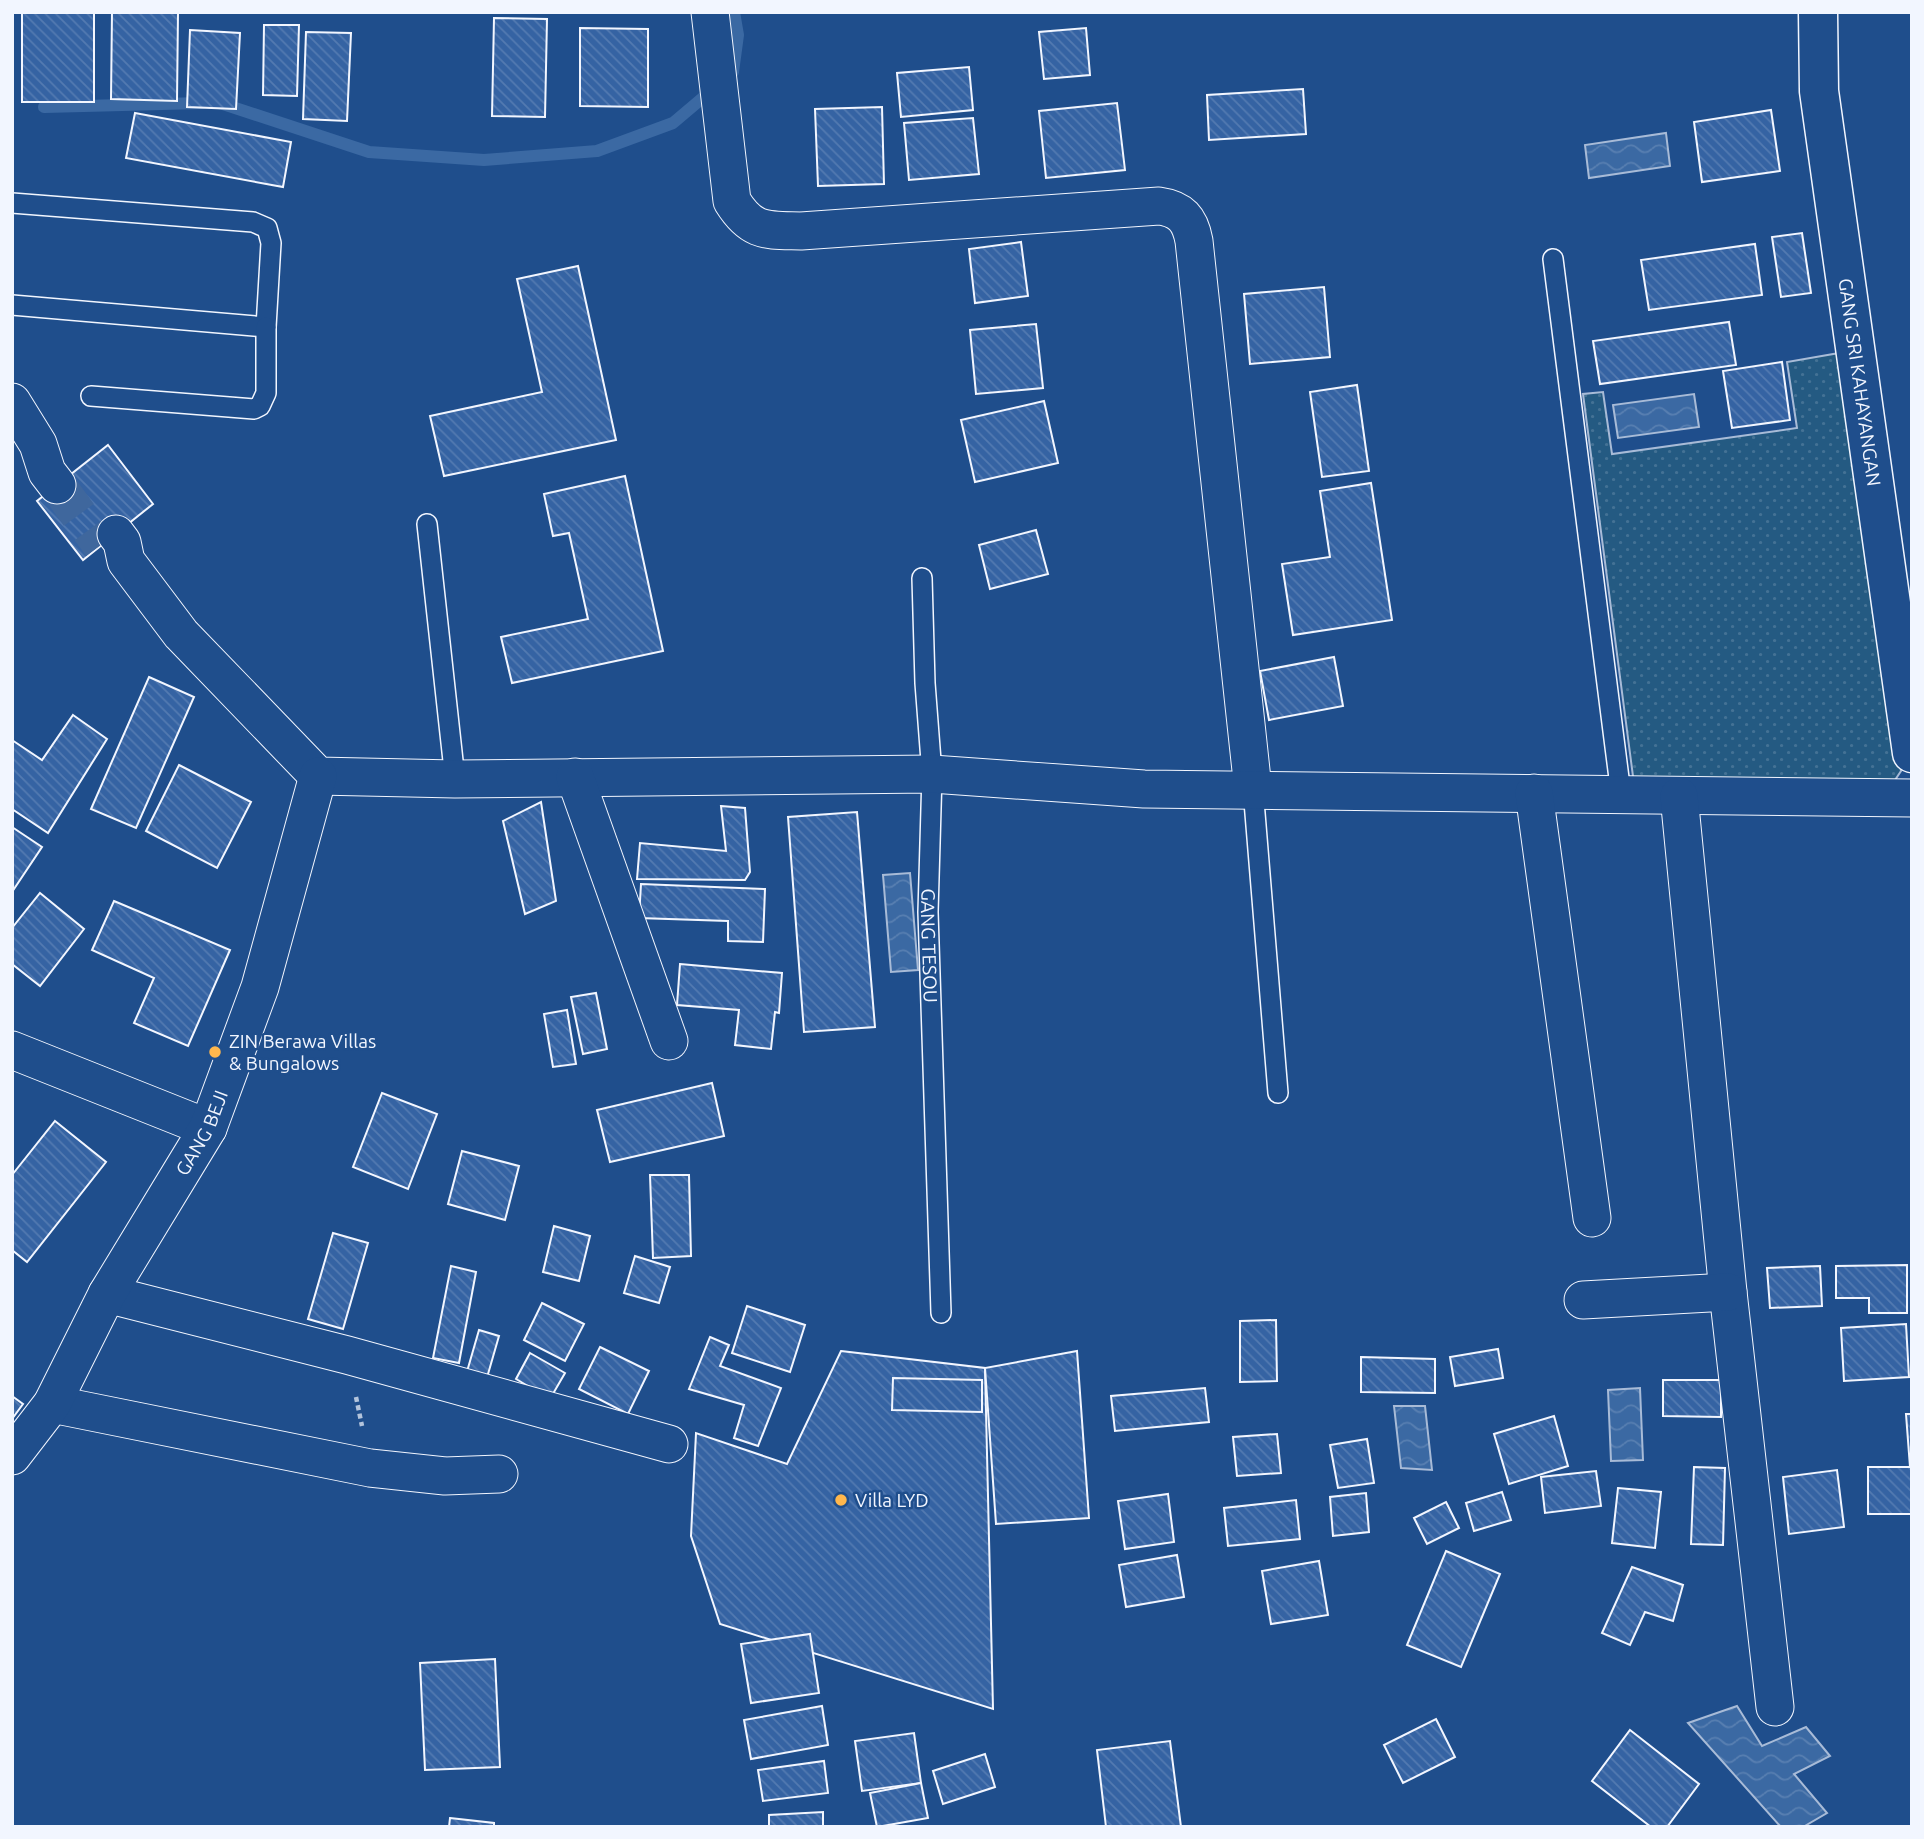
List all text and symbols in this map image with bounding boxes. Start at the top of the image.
street label: GANG SRI KAHAYANGAN [1834,277,1885,487]
street label: GANG TESOU [917,888,942,1003]
place label: ZIN Berawa Villas & Bungalows [229,1030,376,1074]
marker: ZIN Berawa Villas & Bungalows [207,1044,223,1060]
street label: GANG BEJI [171,1087,232,1179]
place label: Villa LYD [855,1489,929,1511]
marker: Villa LYD [833,1492,849,1508]

